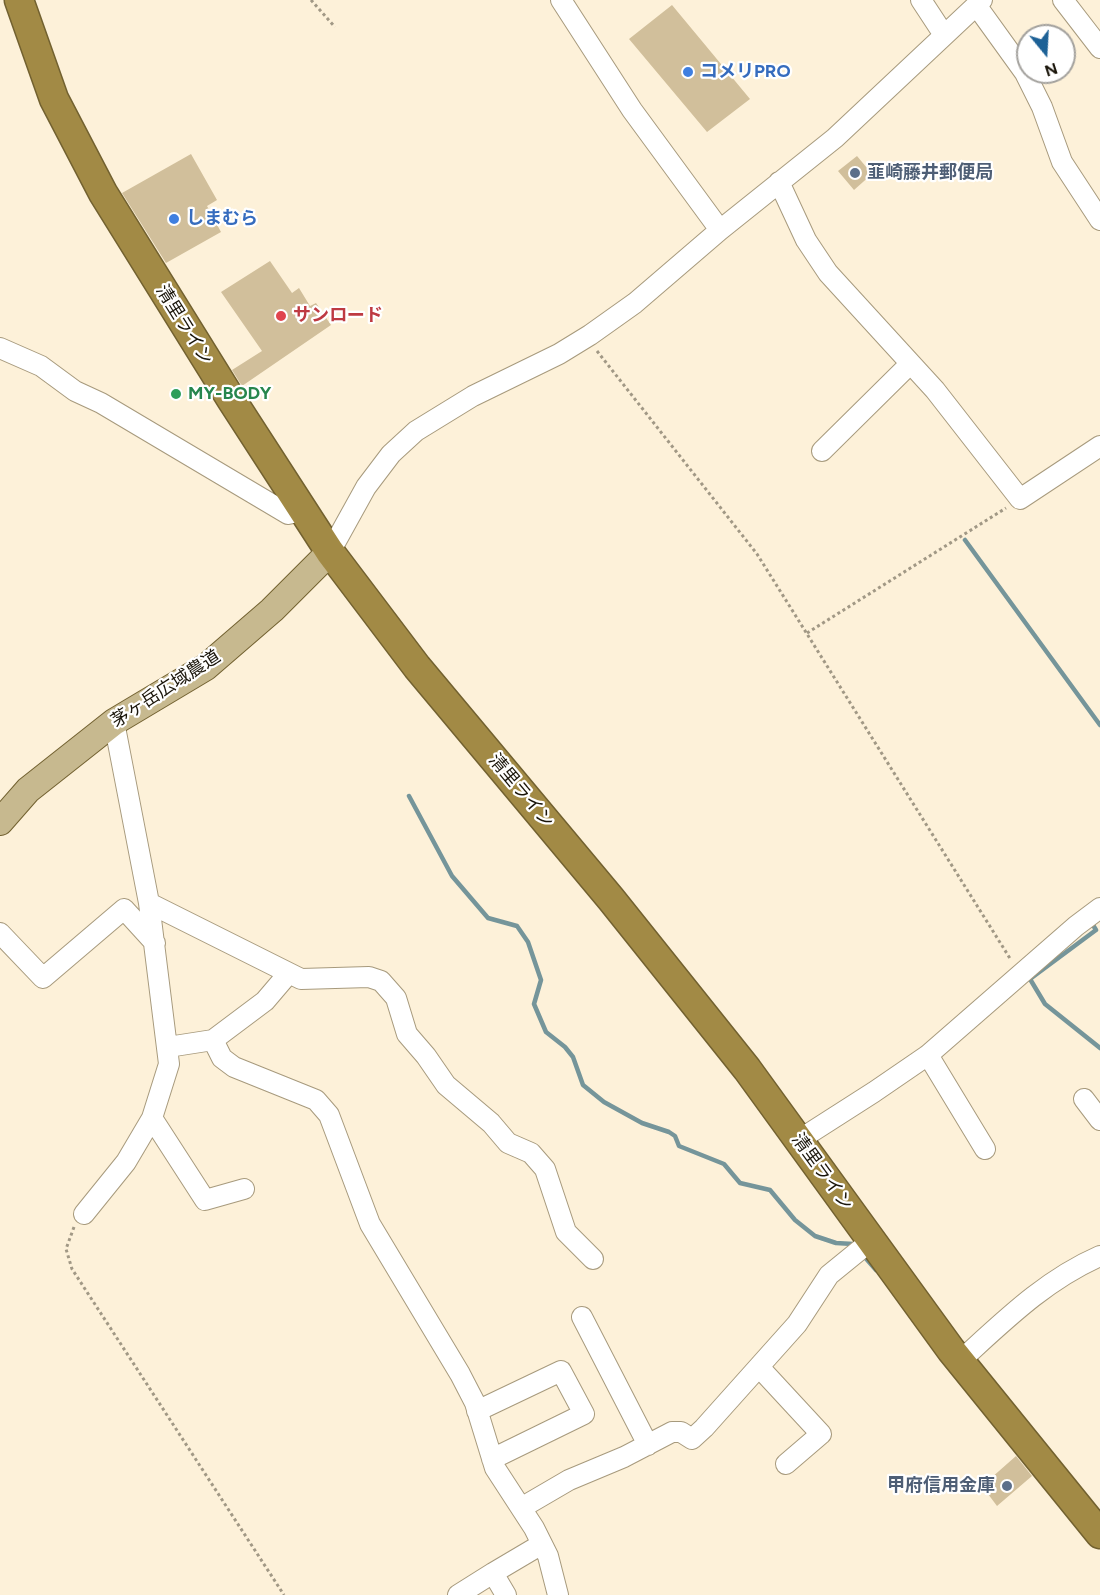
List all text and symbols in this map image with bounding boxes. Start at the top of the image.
north arrow [1016,24,1076,84]
text: N [1042,59,1060,81]
place label: コメリPRO [700,61,791,83]
marker: コメリPRO [681,65,695,79]
place label: 韮崎藤井郵便局 [867,162,993,184]
marker: 韮崎藤井郵便局 [848,166,862,180]
place label: しまむら [186,208,258,230]
marker: しまむら [167,212,181,226]
street label: 清里ライン [151,281,217,369]
place label: サンロード [293,305,383,327]
marker: サンロード [274,309,288,323]
place label: MY-BODY [188,383,271,405]
marker: MY-BODY [169,387,183,401]
street label: 茅ヶ岳広域農道 [107,646,225,732]
street label: 清里ライン [484,750,558,832]
street label: 清里ライン [787,1129,857,1215]
place label: 甲府信用金庫 [887,1475,995,1497]
marker: 甲府信用金庫 [1000,1479,1014,1493]

